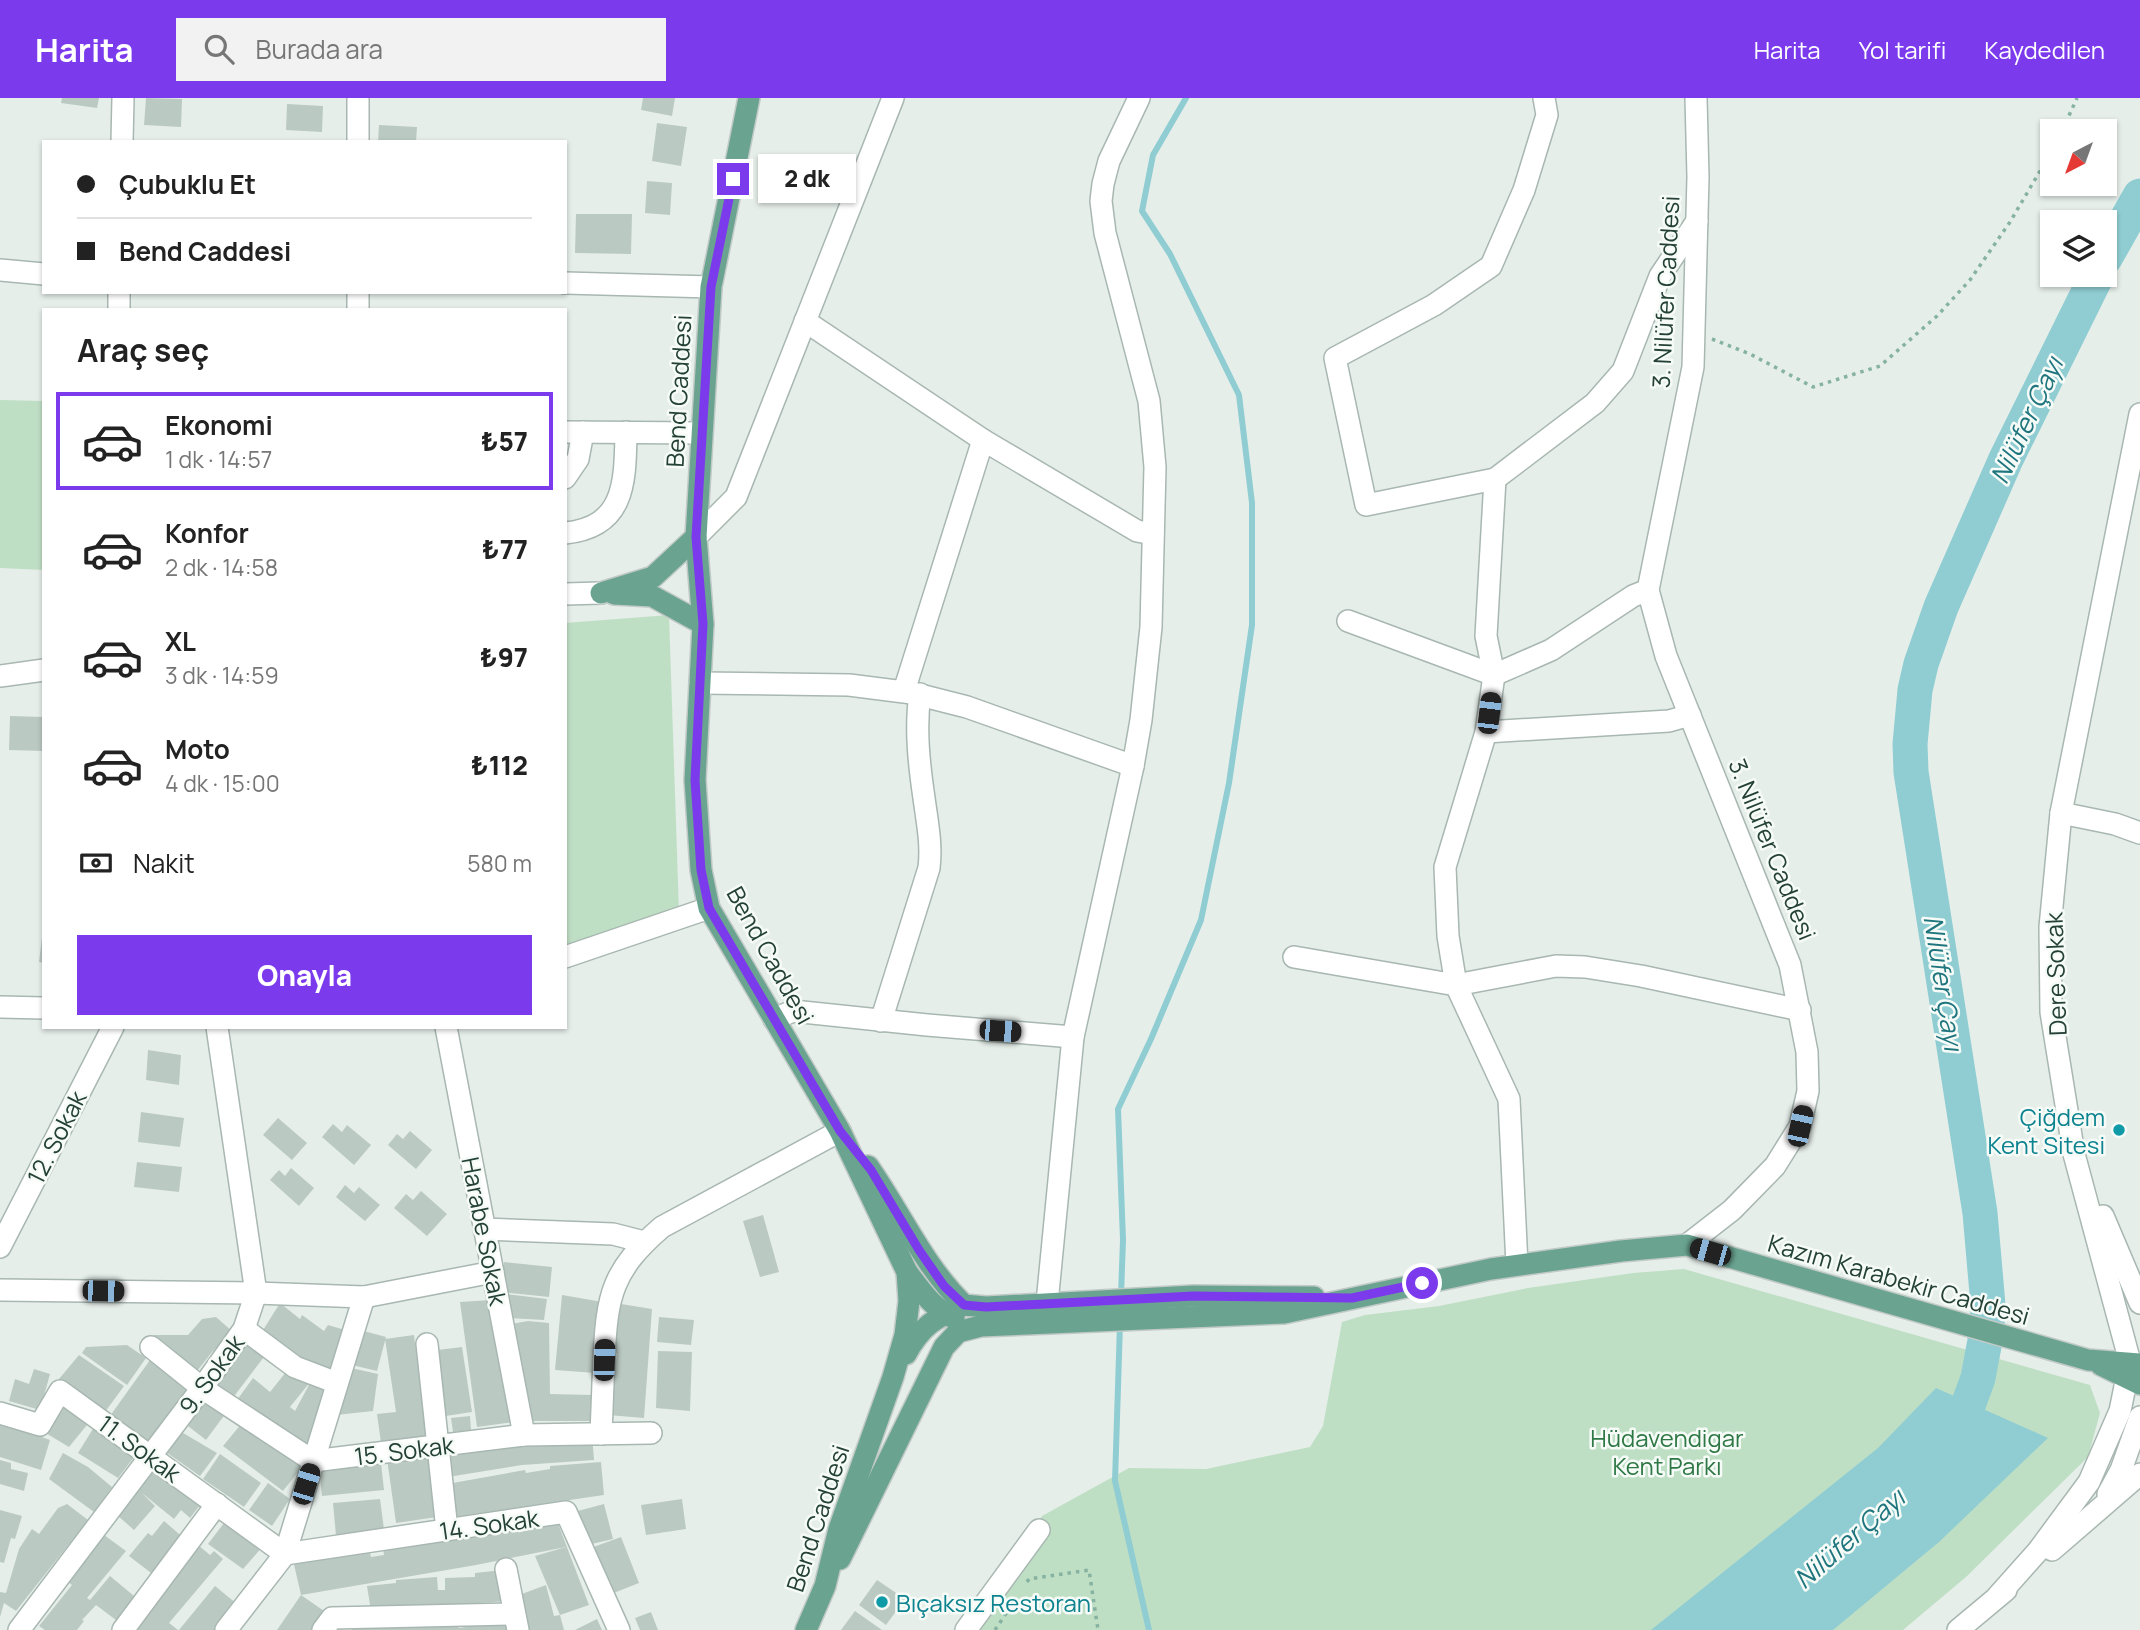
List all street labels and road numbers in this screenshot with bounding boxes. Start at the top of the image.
street label: 3. Nilüfer Caddesi [1643,195,1687,389]
street label: Bend Caddesi [658,314,698,468]
street label: 3. Nilüfer Caddesi [1722,753,1824,945]
street label: Bend Caddesi [720,880,822,1030]
street label: Dere Sokak [2036,911,2074,1036]
street label: 12. Sokak [19,1084,94,1189]
street label: Harabe Sokak [454,1154,516,1309]
street label: Kazım Karabekir Caddesi [1764,1226,2034,1332]
street label: 9. Sokak [171,1326,252,1421]
street label: 11. Sokak [92,1407,189,1490]
street label: 15. Sokak [352,1427,457,1472]
street label: Bend Caddesi [778,1440,856,1596]
street label: 14. Sokak [437,1501,542,1547]

